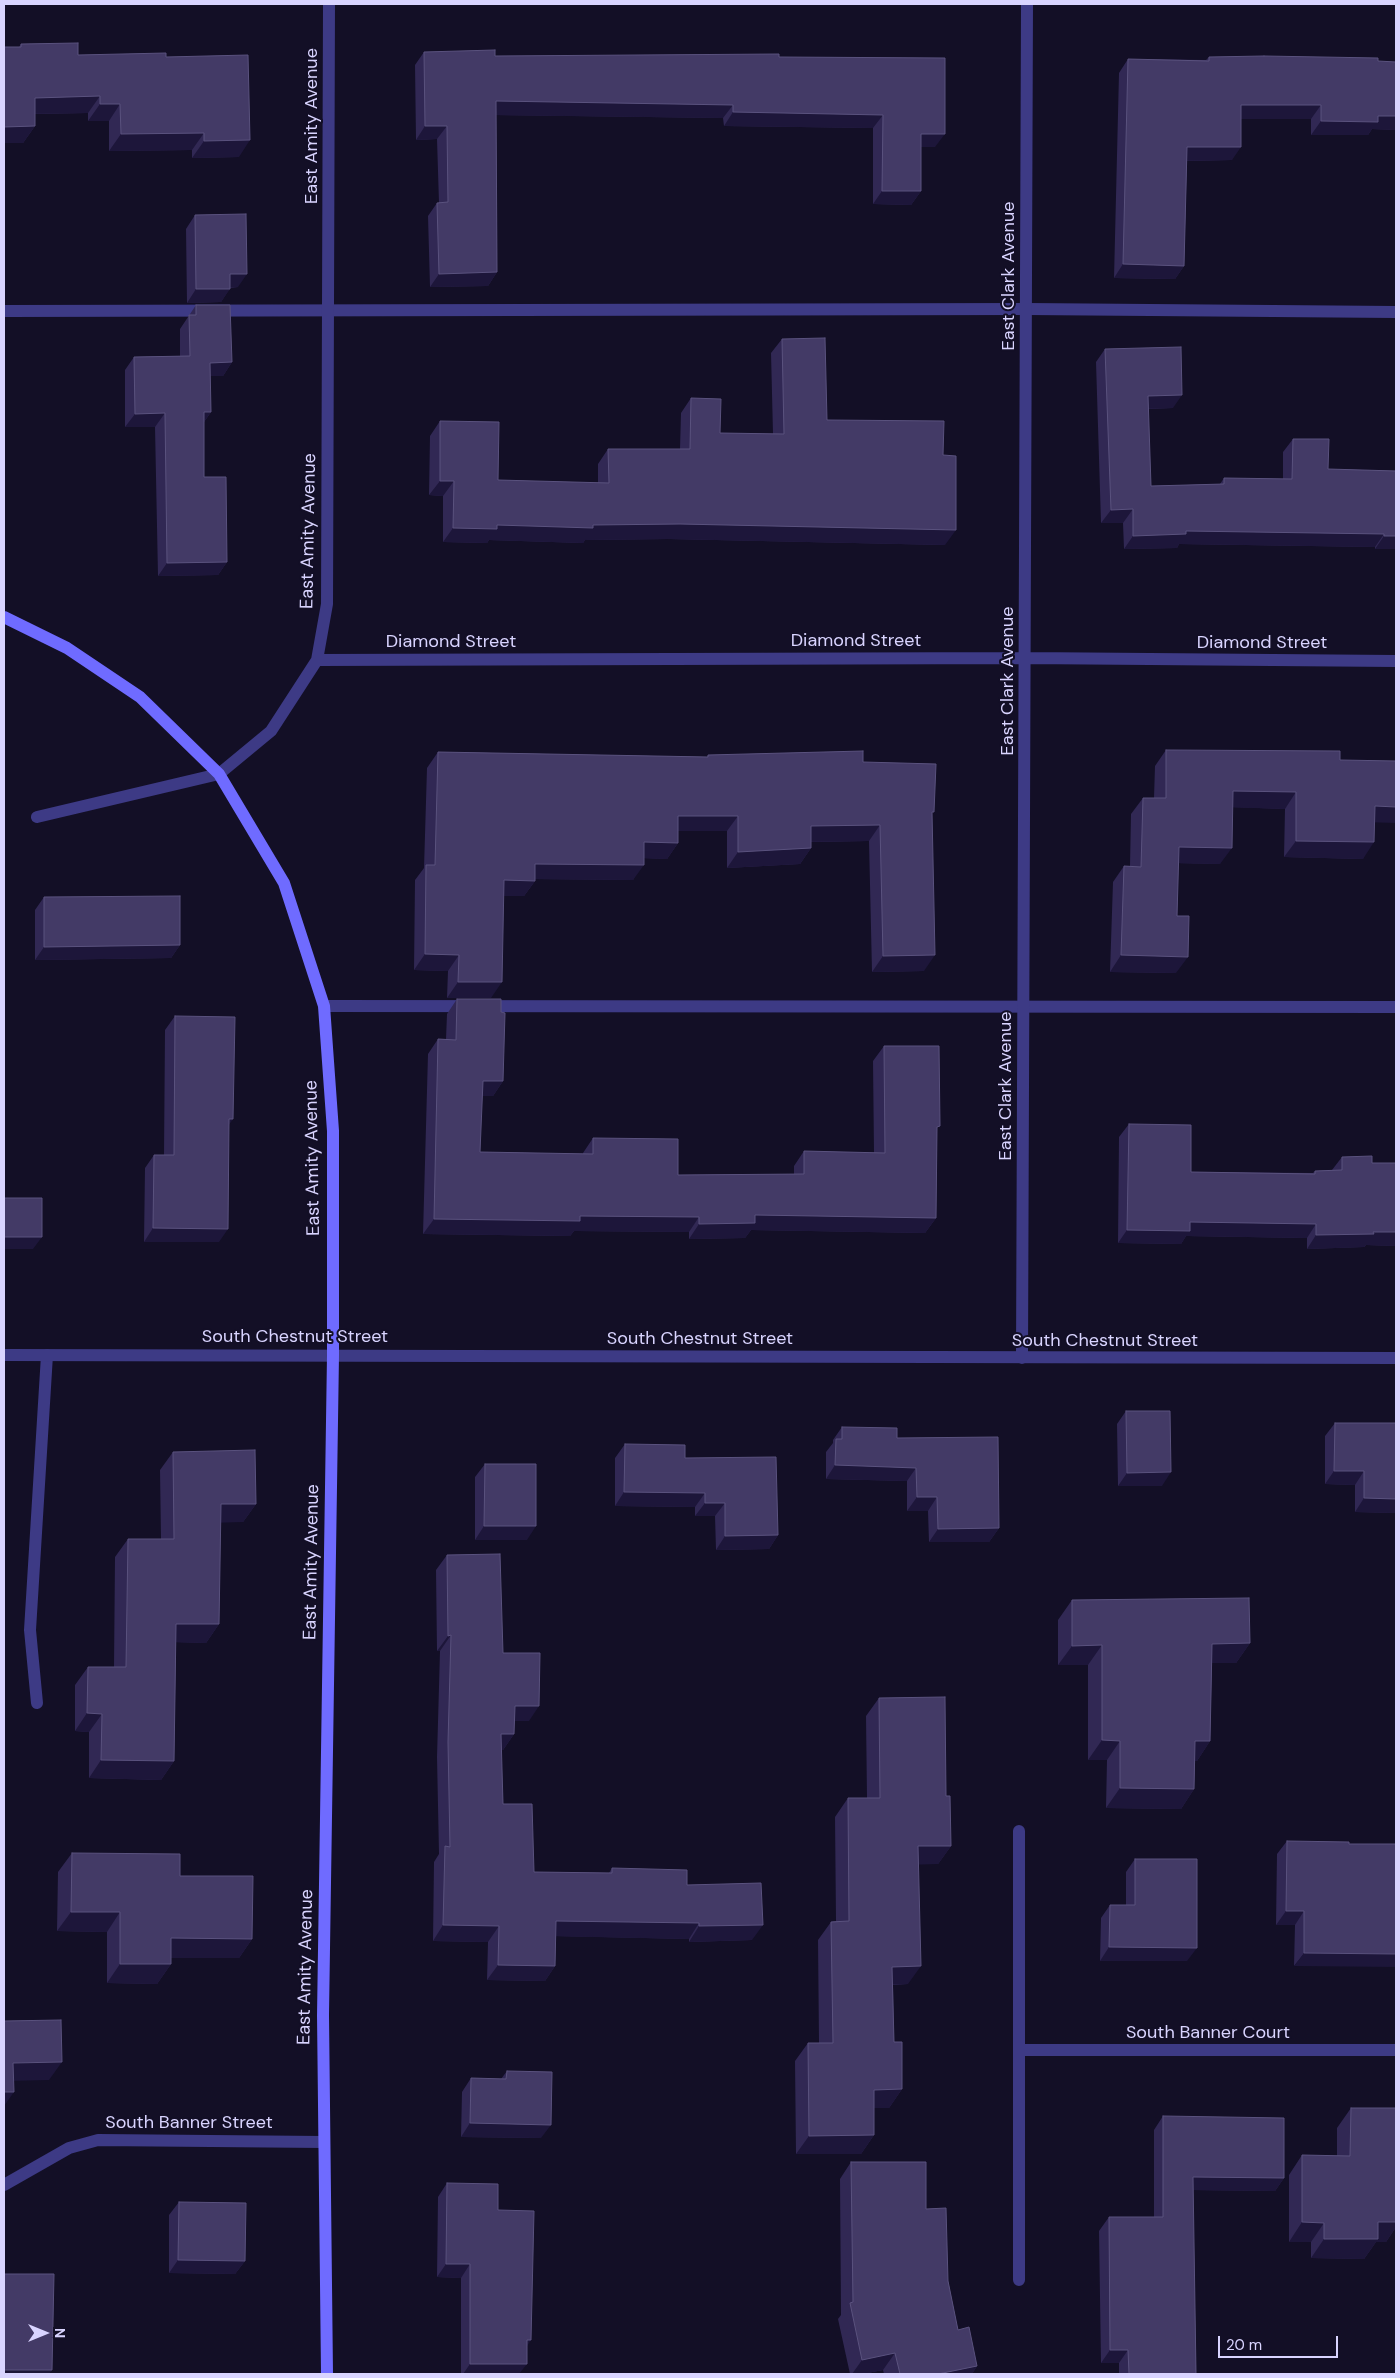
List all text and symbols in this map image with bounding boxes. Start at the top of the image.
street label: East Amity Avenue [301,48,323,204]
street label: East Clark Avenue [998,202,1020,350]
street label: East Amity Avenue [297,453,321,609]
street label: East Clark Avenue [997,607,1019,755]
street label: Diamond Street [791,630,921,652]
street label: Diamond Street [386,631,516,653]
street label: Diamond Street [1197,632,1327,654]
street label: East Clark Avenue [995,1012,1017,1160]
street label: East Amity Avenue [301,1080,325,1236]
street label: South Chestnut Street [202,1326,388,1348]
street label: South Chestnut Street [607,1328,793,1350]
street label: South Chestnut Street [1012,1330,1198,1352]
street label: East Amity Avenue [300,1484,324,1640]
street label: East Amity Avenue [294,1889,318,2045]
street label: South Banner Court [1126,2022,1290,2044]
street label: South Banner Street [105,2112,273,2134]
north arrow [20,2308,70,2358]
scale bar [1220,2326,1340,2358]
text: N [51,2328,69,2338]
text: 20 m [1226,2335,1262,2355]

